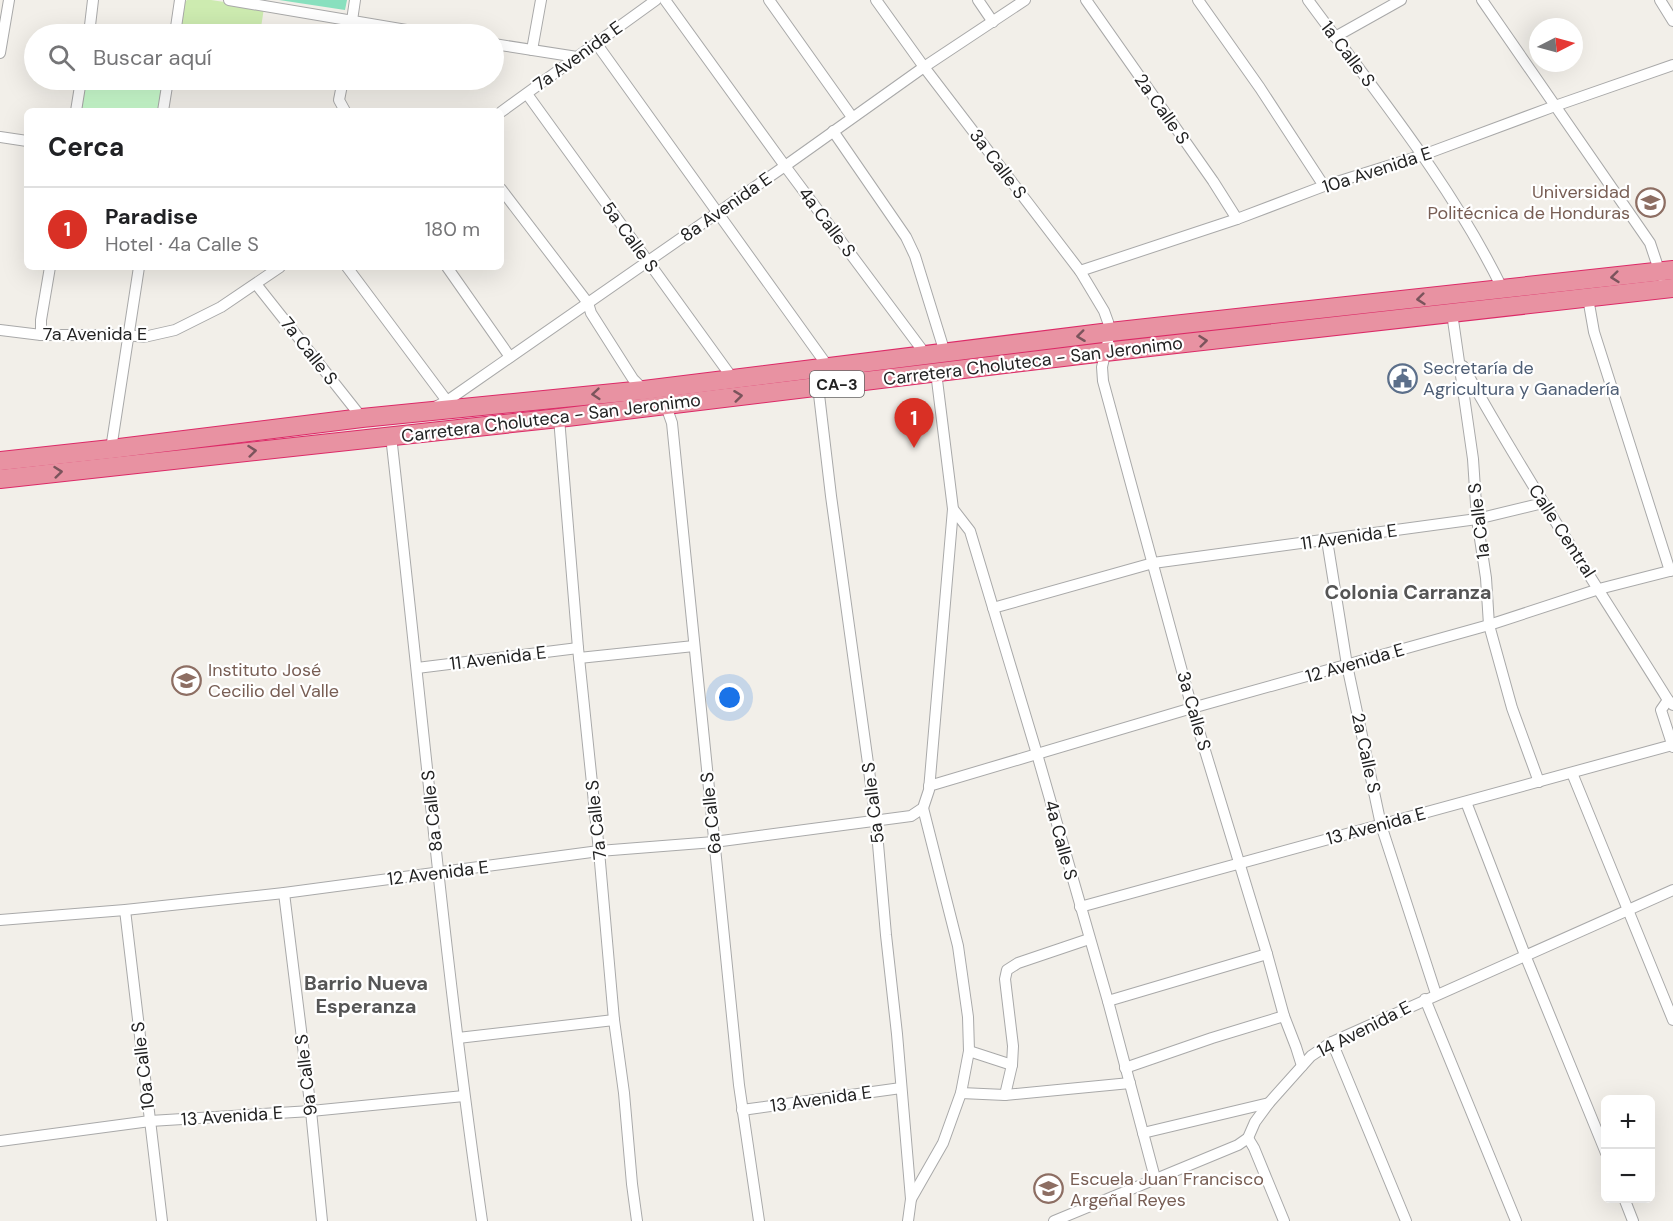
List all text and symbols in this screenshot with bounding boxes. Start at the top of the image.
street label: 7a Avenida E [529,16,627,96]
street label: 1a Calle S [1315,16,1381,92]
north arrow [1529,18,1583,72]
search box [24,24,504,90]
icon: search [45,41,78,74]
text: Buscar aquí [93,43,212,72]
street label: 2a Calle S [1129,69,1195,149]
street label: 3a Calle S [964,124,1032,204]
text: Cerca [48,130,124,164]
street label: 10a Avenida E [1319,141,1435,199]
street label: 8a Avenida E [675,167,777,247]
place label: Universidad Politécnica de Honduras [1428,180,1630,225]
street label: 4a Calle S [793,182,861,262]
school or university icon: Universidad Politécnica de Honduras [1635,186,1667,218]
street label: 5a Calle S [596,197,664,277]
text: Paradise [105,202,198,231]
text: 1 [64,216,71,242]
text: 180 m [425,216,480,242]
text: Hotel · 4a Calle S [105,231,259,257]
one-way arrow [1610,270,1619,283]
one-way arrow [1417,292,1426,304]
street label: 7a Calle S [275,312,343,390]
street label: 7a Avenida E [43,322,147,346]
one-way arrow [1077,329,1086,342]
street label: Carretera Choluteca - San Jeronimo [882,331,1184,391]
one-way arrow [1198,335,1207,348]
place label: Secretaría de Agricultura y Ganadería [1423,356,1620,401]
public building icon: Secretaría de Agricultura y Ganadería [1386,362,1418,394]
road number: CA-3 [810,371,864,397]
one-way arrow [591,387,600,400]
street label: Carretera Choluteca - San Jeronimo [400,388,702,448]
one-way arrow [733,391,742,403]
pin: 1 [894,398,934,448]
one-way arrow [247,445,257,458]
one-way arrow [54,467,63,479]
street label: Calle Central [1523,480,1601,582]
street label: 1a Calle S [1462,482,1496,560]
street label: 11 Avenida E [1299,518,1399,556]
district label: Colonia Carranza [1324,579,1492,605]
street label: 12 Avenida E [1303,637,1407,689]
street label: 11 Avenida E [448,640,548,676]
place label: Instituto José Cecilio del Valle [208,658,339,703]
school or university icon: Instituto José Cecilio del Valle [171,664,203,696]
street label: 3a Calle S [1171,669,1217,753]
your location [715,683,744,712]
street label: 2a Calle S [1346,711,1386,795]
street label: 5a Calle S [856,761,890,845]
street label: 8a Calle S [416,769,448,853]
street label: 6a Calle S [695,771,727,855]
street label: 7a Calle S [580,779,612,861]
street label: 4a Calle S [1039,797,1083,883]
street label: 13 Avenida E [1324,801,1428,851]
street label: 12 Avenida E [386,855,490,891]
district label: Barrio Nueva Esperanza [304,970,428,1019]
street label: 14 Avenida E [1313,995,1415,1063]
street label: 10a Calle S [126,1021,160,1111]
street label: 9a Calle S [289,1033,323,1117]
street label: 13 Avenida E [769,1080,873,1118]
map controls [1601,1095,1655,1203]
button: + [1601,1095,1655,1149]
street label: 13 Avenida E [180,1100,284,1132]
button: − [1601,1149,1655,1203]
place label: Escuela Juan Francisco Argeñal Reyes [1070,1167,1264,1212]
school or university icon: Escuela Juan Francisco Argeñal Reyes [1033,1173,1065,1205]

